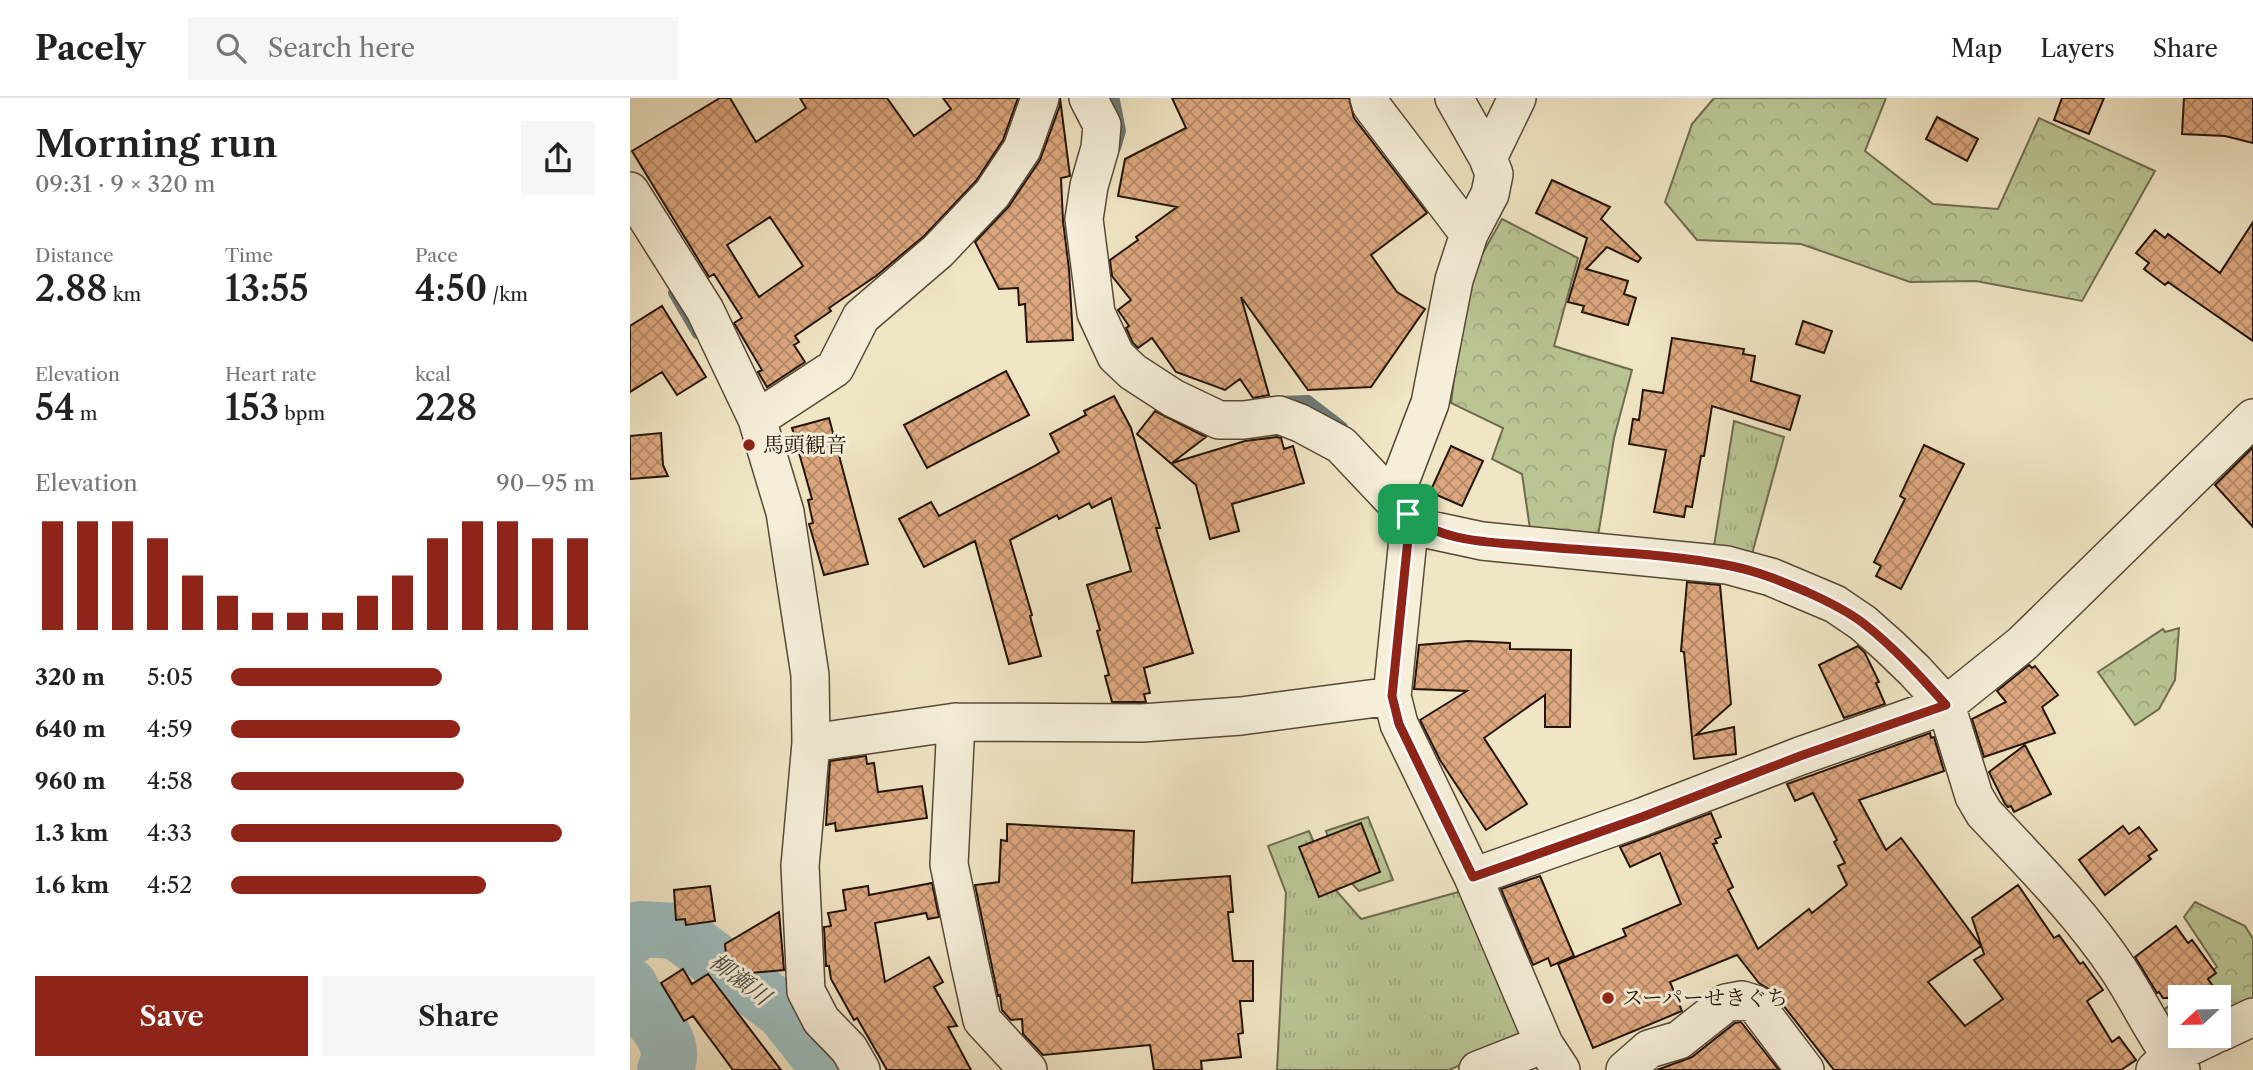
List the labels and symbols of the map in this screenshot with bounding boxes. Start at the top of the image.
place label: 馬頭観音 [763,432,847,457]
marker: 馬頭観音 [741,437,757,453]
pin [1378,484,1438,544]
water label: 柳瀬川 [704,947,778,1013]
place label: スーパーせきぐち [1622,985,1788,1010]
north arrow [2168,985,2231,1048]
marker: スーパーせきぐち [1600,990,1616,1006]

